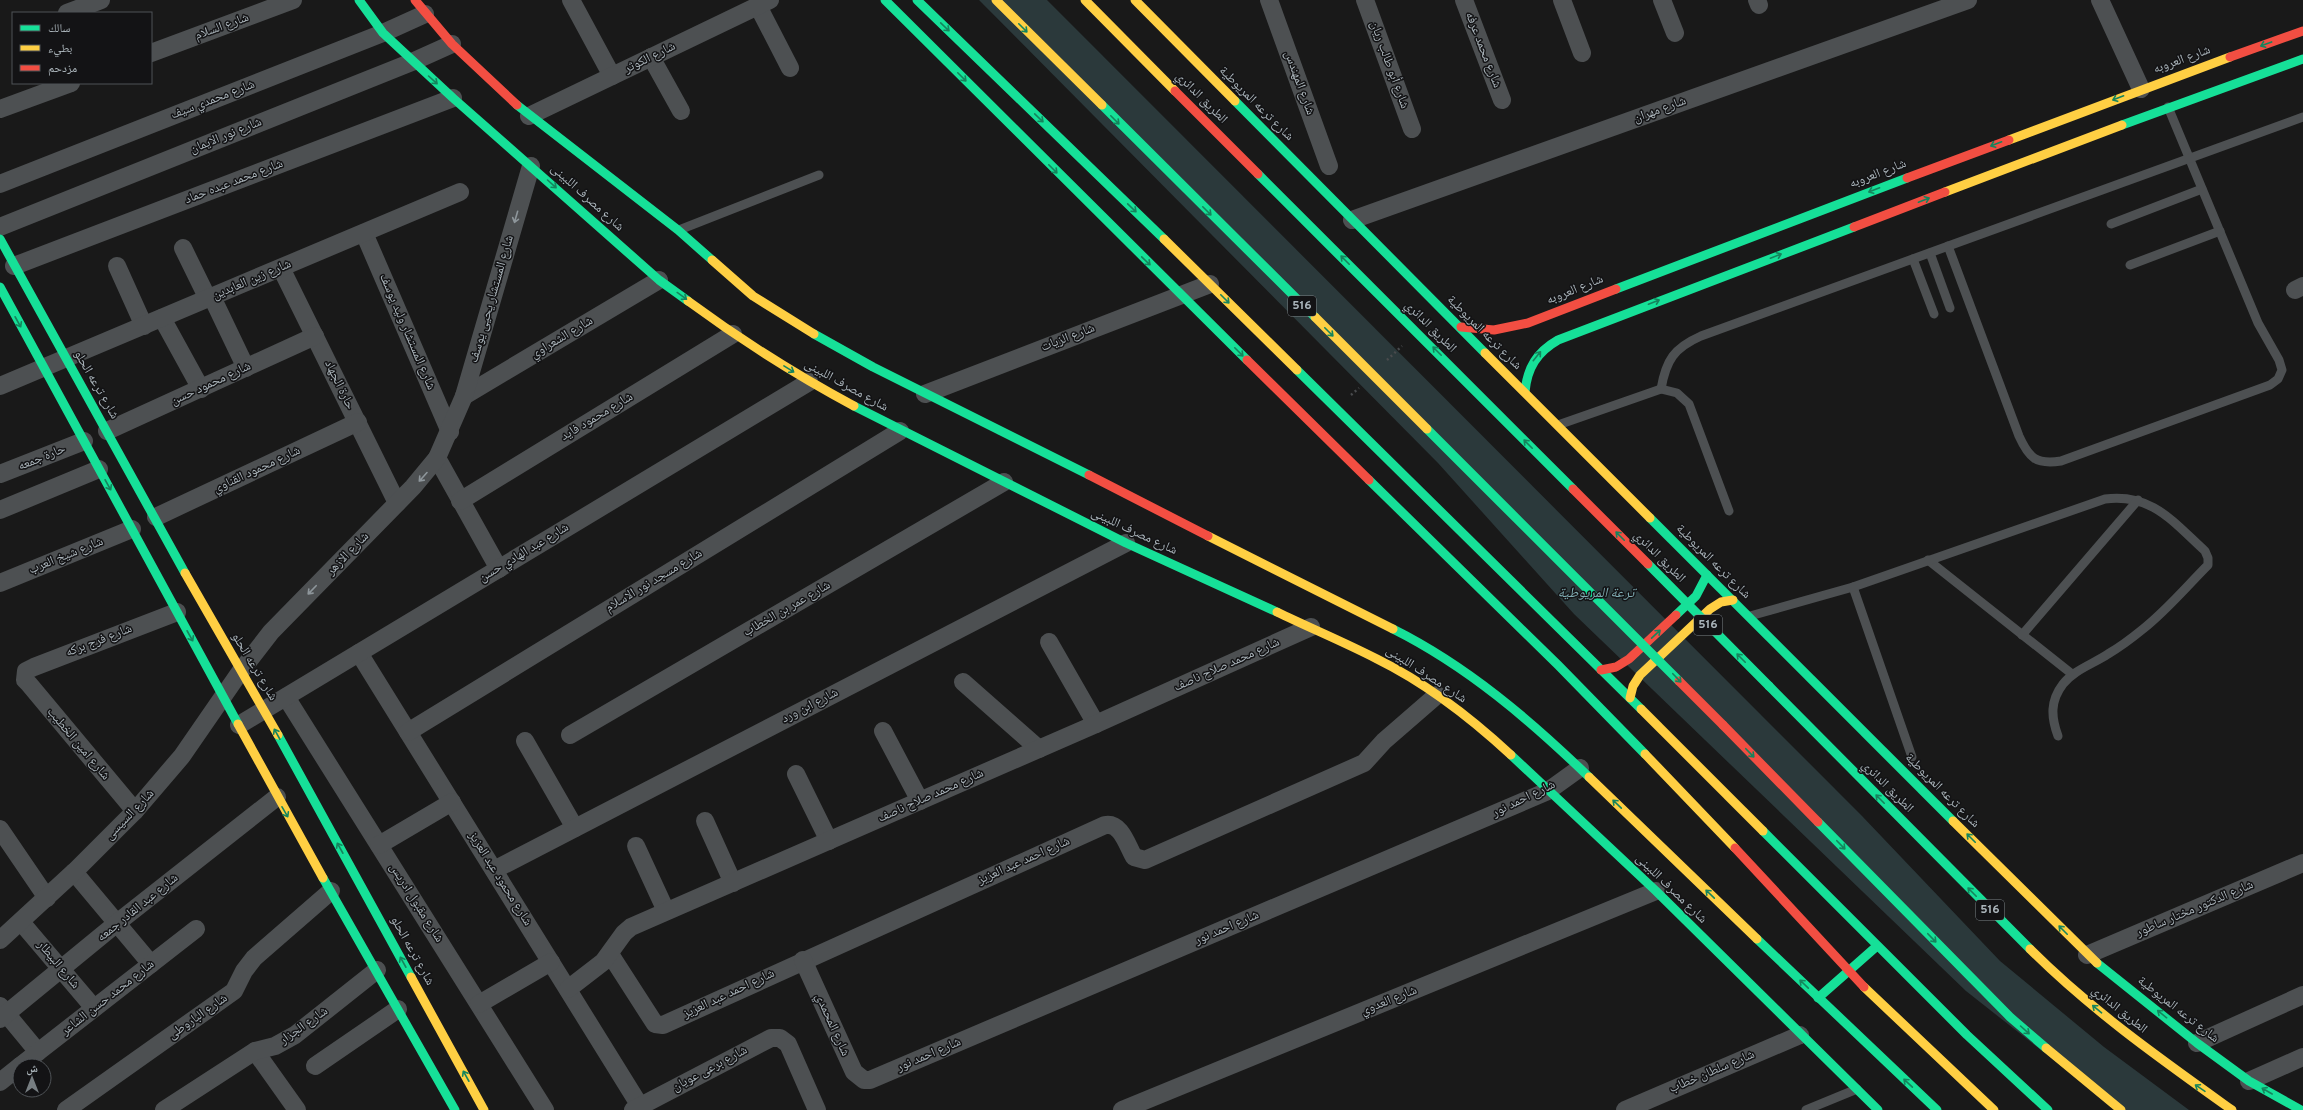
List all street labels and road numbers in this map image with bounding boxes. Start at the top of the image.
street label: شارع السلام [193,10,251,44]
street label: شارع محمد عرفه [1461,10,1505,90]
street label: شارع أبو طالب ريان [1366,19,1413,111]
street label: شارع الكوثر [621,39,678,78]
street label: شارع العروبه [2151,42,2213,78]
street label: شارع المهندس [1280,49,1318,117]
street label: شارع ترعه المريوطية [1215,63,1297,145]
street label: الطريق الدائري [1171,69,1230,128]
street label: شارع محمدي سيف [169,77,258,125]
street label: شارع مهران [1632,93,1688,127]
street label: شارع نور الايمان [188,114,264,158]
street label: شارع محمد عبده حماد [183,156,285,208]
street label: شارع العروبه [1847,156,1909,192]
street label: شارع مصرف اللبينى [547,161,627,235]
street label: شارع المستشار يحيى يوسف [466,233,518,365]
street label: شارع زين العابدين [210,256,294,304]
street label: شارع المستشار وليد يوسف [375,271,439,393]
street label: شارع العروبه [1544,271,1606,309]
street label: شارع ترعه المريوطية [1443,292,1525,374]
road number: 516 [1288,296,1316,316]
street label: الطريق الدائري [1400,298,1459,357]
street label: شارع الشعراوي [528,313,597,364]
street label: شارع الزيات [1039,320,1097,356]
street label: شارع ترعه الحلو [70,348,122,422]
street label: شارع مصرف اللبينى [801,356,891,416]
street label: شارع محمود حسن [168,358,254,410]
street label: حارة الجهاد [320,358,358,412]
street label: شارع محمود فايد [558,389,636,445]
street label: حارة جمعه [16,441,68,475]
street label: شارع محمود القناوي [211,443,304,498]
street label: شارع مصرف اللبينى [1088,505,1180,559]
street label: شارع عبد الهادي حسن [476,520,573,587]
street label: شارع ترعه المريوطية [1672,521,1754,603]
street label: الطريق الدائري [1629,528,1688,587]
street label: شارع الازهر [323,529,373,580]
street label: شارع شيخ العرب [26,534,106,578]
street label: شارع مسجد نور الاسلام [602,546,706,616]
street label: شارع عمر بن الخطاب [740,578,834,640]
road number: 516 [1694,615,1722,635]
street label: شارع فرج بركه [64,621,134,661]
street label: شارع ترعه الحلو [227,630,281,704]
street label: شارع محمد صلاح ناصف [1172,634,1282,696]
street label: شارع مصرف اللبينى [1382,643,1470,707]
street label: شارع ابن ورد [779,685,841,727]
street label: شارع امين الخطيب [43,704,113,784]
street label: شارع ترعه المريوطية [1901,750,1983,832]
street label: الطريق الدائري [1857,758,1916,817]
street label: شارع محمد صلاح ناصف [876,765,986,827]
street label: شارع احمد نور [1489,777,1558,822]
street label: شارع السيسى [102,786,158,844]
street label: شارع محمود عبد العزيز [464,828,535,929]
street label: شارع احمد عبد العزيز [974,833,1073,889]
street label: شارع مصرف اللبينى [1632,851,1710,927]
street label: شارع مقبول ادريس [385,860,447,946]
street label: شارع عبد القادر جمعه [94,870,182,946]
street label: شارع الدكتور مختار ساطور [2133,877,2256,941]
road number: 516 [1976,900,2004,920]
street label: شارع احمد نور [1191,907,1262,949]
street label: شارع ترعه الحلو [386,914,438,988]
street label: شارع البيطار [32,937,83,993]
street label: شارع محمد حسن الشاعر [57,957,158,1040]
street label: شارع احمد عبد العزيز [680,966,777,1023]
street label: شارع ترعه المريوطية [2134,973,2222,1047]
street label: شارع العدوي [1359,982,1420,1021]
street label: الطريق الدائري [2087,983,2150,1038]
street label: شارع الباروطى [165,991,231,1043]
street label: شارع المحمدي [810,991,853,1059]
street label: شارع الجزار [276,1003,331,1049]
street label: شارع احمد نور [893,1034,964,1076]
street label: شارع برعى عويان [670,1042,750,1096]
street label: شارع سلطان خطاب [1667,1047,1757,1097]

